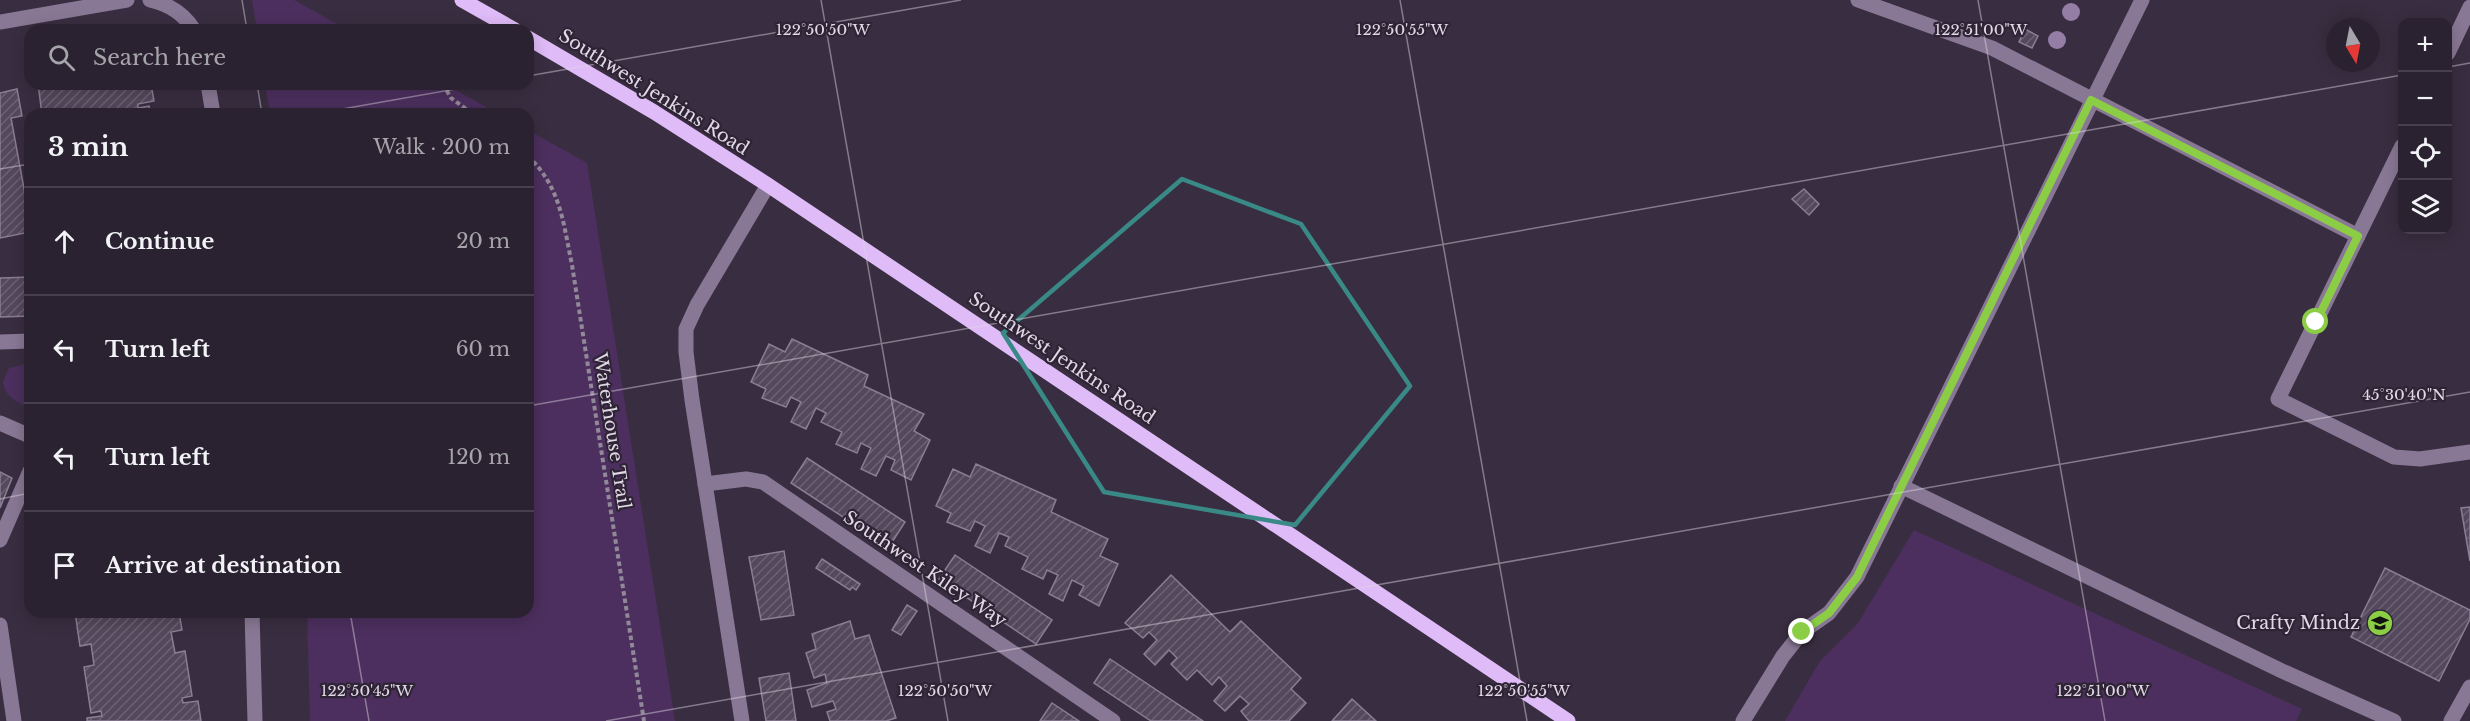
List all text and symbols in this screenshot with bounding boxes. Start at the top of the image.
north arrow [2326,18,2380,72]
map controls [2398,18,2452,234]
button: + [2398,18,2452,72]
text: 122°50'50"W [776,20,871,39]
text: 122°50'55"W [1356,20,1449,39]
text: 122°51'00"W [1934,20,2028,39]
search box [24,24,534,90]
street label: Southwest Jenkins Road [555,24,753,160]
icon: search [45,41,78,74]
text: Search here [93,44,226,71]
button: − [2398,72,2452,126]
button: locate [2398,126,2452,180]
text: 3 min [48,131,129,163]
text: Walk · 200 m [373,135,510,159]
button: layers [2398,180,2452,234]
icon: ahead [48,225,81,258]
text: Continue [105,228,214,255]
text: 20 m [456,229,510,253]
street label: Southwest Jenkins Road [965,287,1159,429]
route start [2302,308,2328,334]
icon: left [48,333,81,366]
text: Turn left [105,336,210,363]
text: 60 m [456,337,510,361]
street label: Waterhouse Trail [589,350,635,511]
text: 45°30'40"N [2362,385,2446,404]
icon: left [48,441,81,474]
text: Turn left [105,444,210,471]
text: 120 m [447,445,510,469]
street label: Southwest Kiley Way [839,506,1011,632]
icon: arrive [48,549,81,582]
text: Arrive at destination [105,552,342,579]
school or university icon: Crafty Mindz [2365,608,2395,638]
place label: Crafty Mindz [2236,612,2360,634]
route end [1788,618,1814,644]
text: 122°50'45"W [321,681,414,700]
text: 122°50'50"W [898,681,993,700]
text: 122°50'55"W [1478,681,1571,700]
text: 122°51'00"W [2056,681,2150,700]

